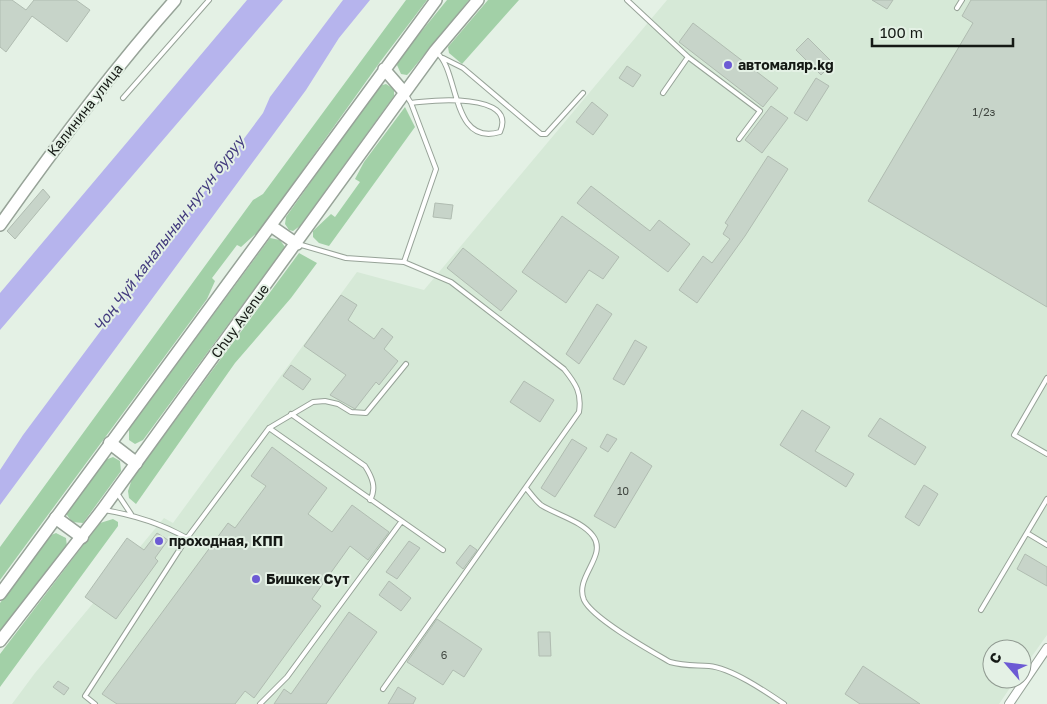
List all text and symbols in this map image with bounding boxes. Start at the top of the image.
scale bar [872,15,1013,47]
text: 100 m [880,23,923,41]
place label: автомаляр.kg [738,56,834,73]
marker: автомаляр.kg [722,59,734,71]
street label: Калинина улица [43,60,126,159]
house number: 1/2з [973,105,996,118]
water label: Чоң Чүй каналынын нугун буруу [89,130,250,335]
street label: Chuy Avenue [207,280,272,361]
house number: 10 [617,484,629,497]
place label: проходная, КПП [169,532,283,549]
marker: проходная, КПП [153,535,165,547]
place label: Бишкек Сут [266,570,349,587]
marker: Бишкек Сут [250,573,262,585]
north arrow [982,639,1032,689]
house number: 6 [441,648,448,661]
text: С [985,649,1005,666]

